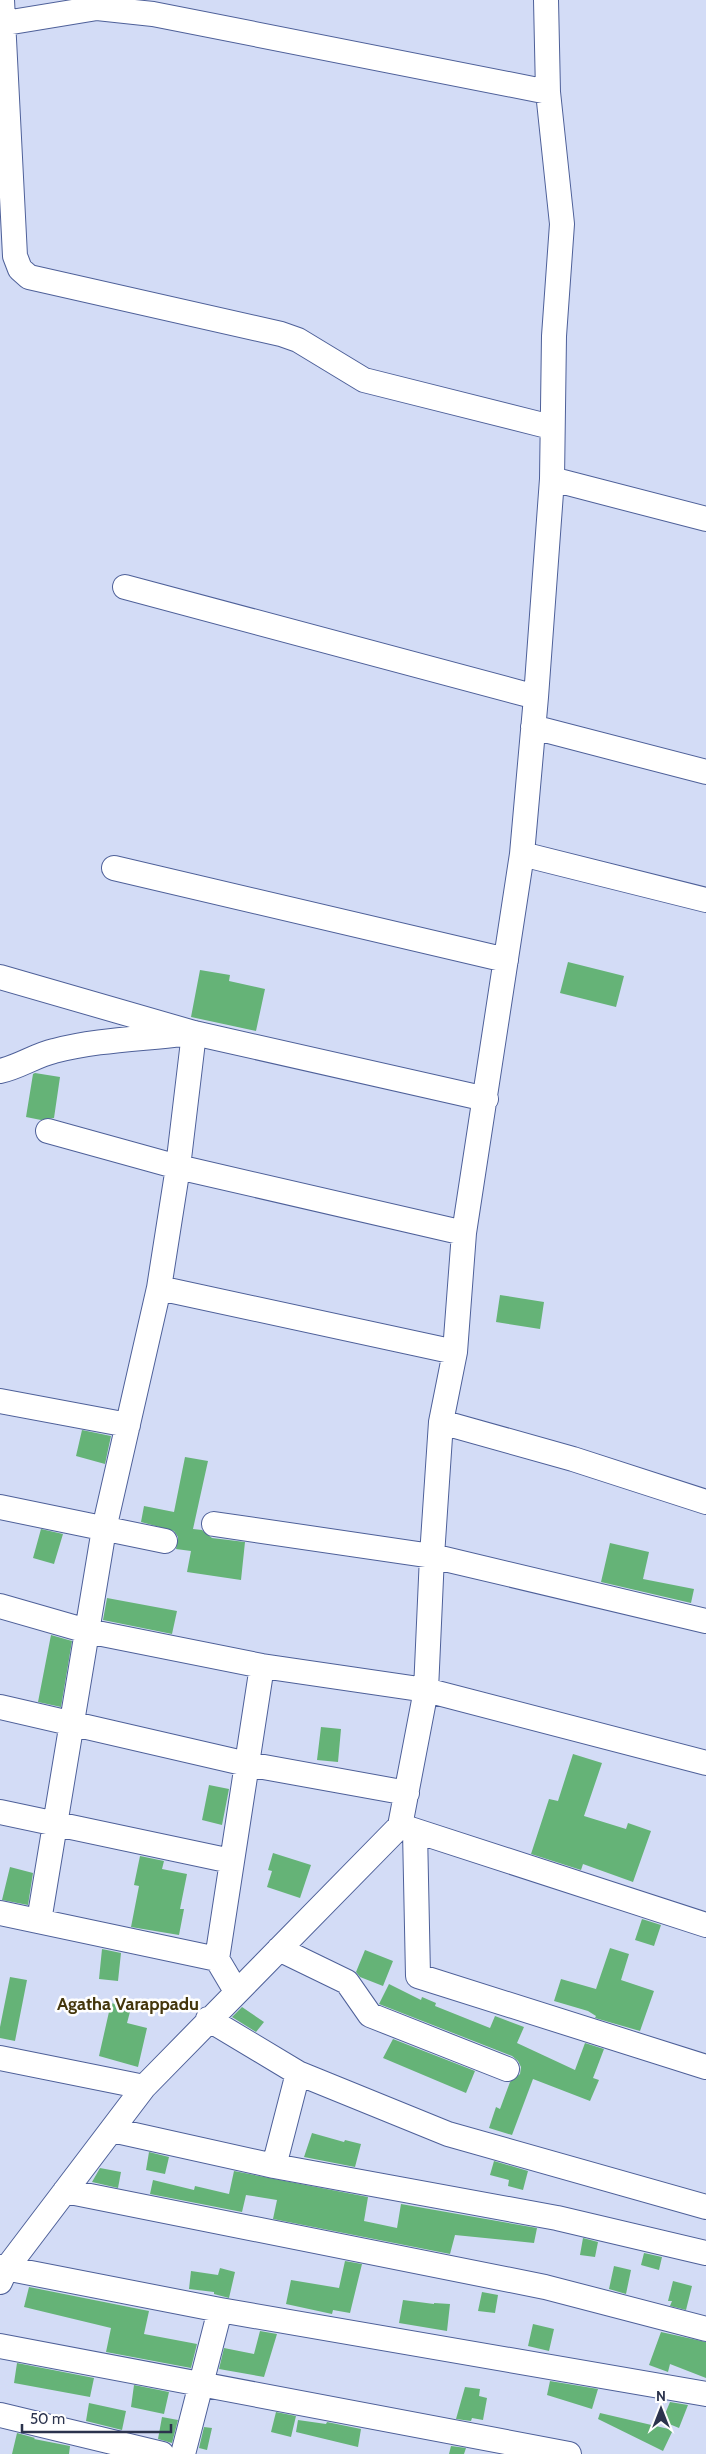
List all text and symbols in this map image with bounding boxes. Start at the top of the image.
district label: Agatha Varappadu [57,1993,199,2015]
north arrow [636,2384,686,2434]
text: N [656,2387,666,2405]
scale bar [22,2402,171,2434]
text: 50 m [30,2410,65,2428]

